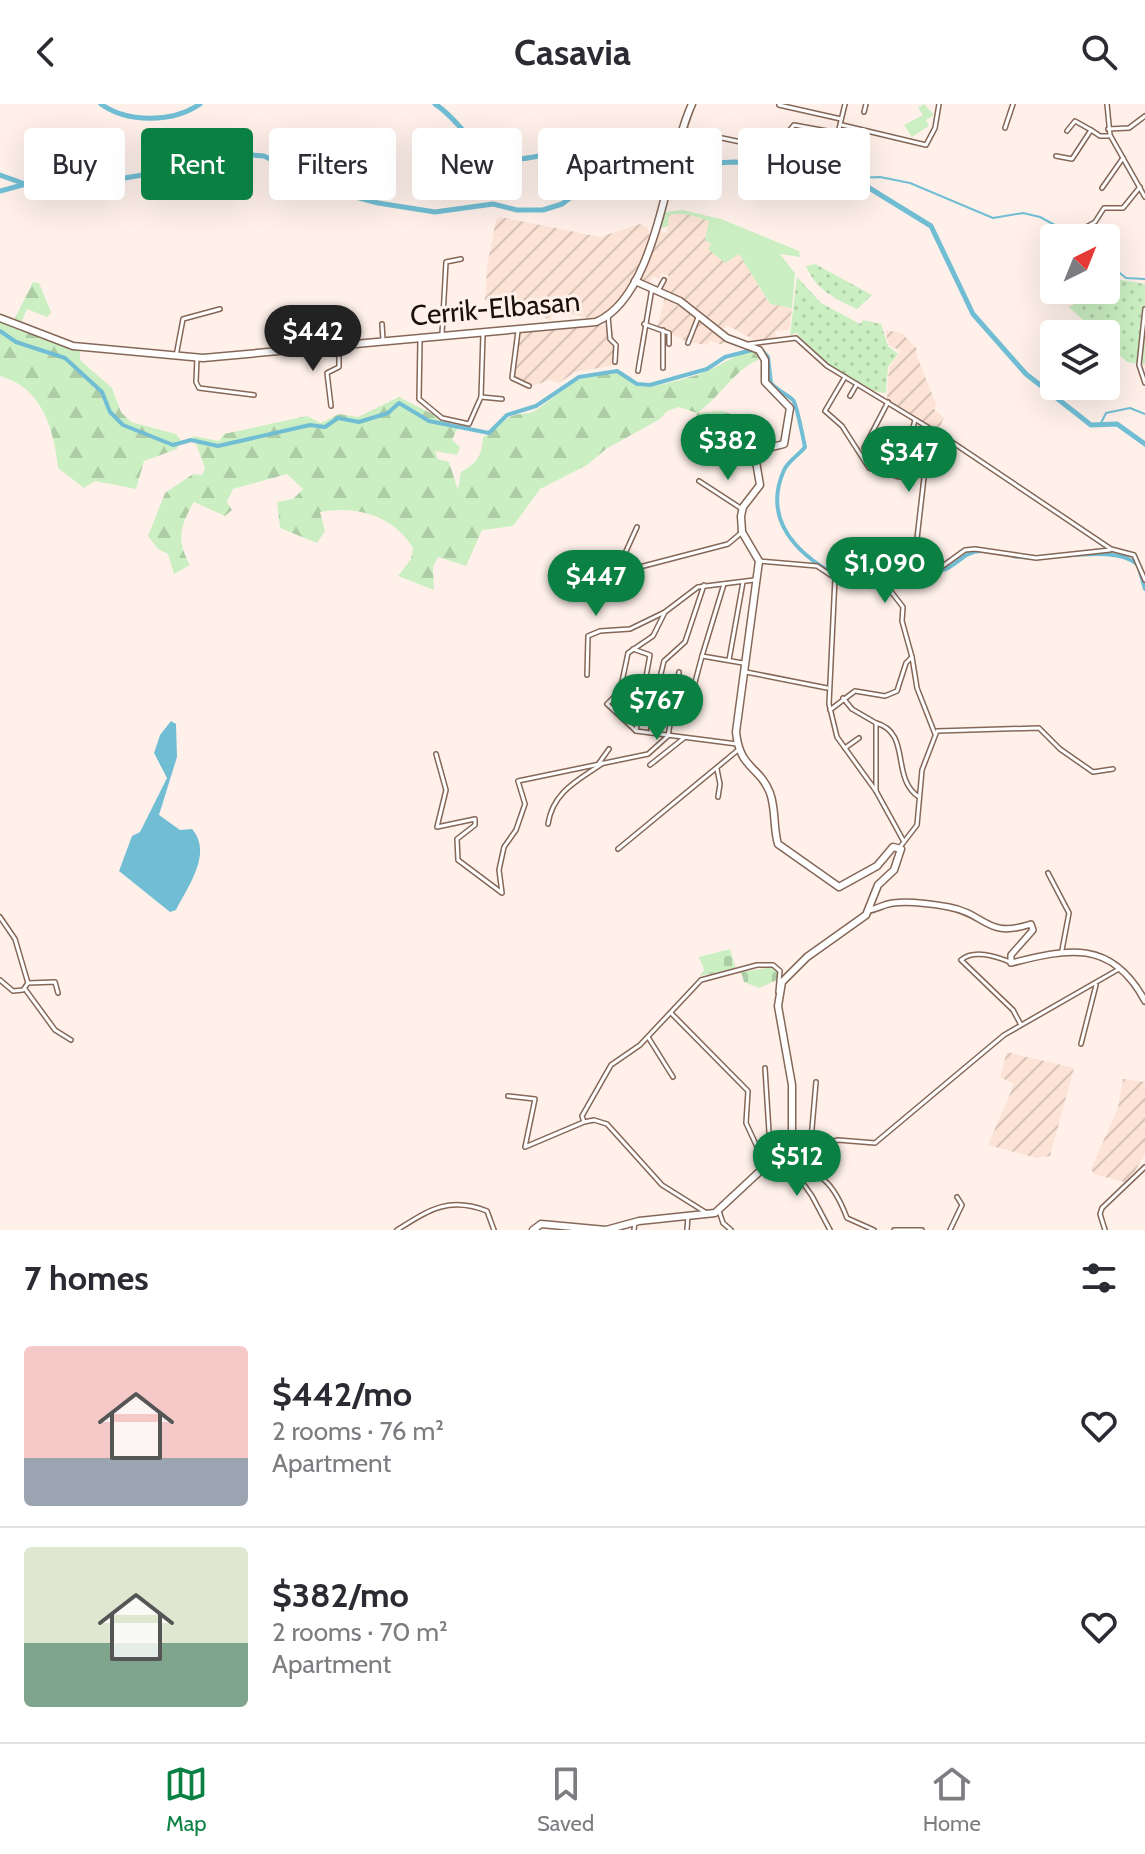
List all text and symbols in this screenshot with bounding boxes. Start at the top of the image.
icon: back [24,30,68,74]
text: Casavia [514,30,631,74]
icon: search [1077,30,1121,74]
chip: Buy [24,128,125,200]
chip: Rent [141,128,253,200]
chip: Filters [269,128,396,200]
chip: New [412,128,522,200]
chip: Apartment [538,128,722,200]
chip: House [738,128,870,200]
north arrow [1040,224,1120,304]
map controls [1040,224,1120,400]
street label: Cerrik-Elbasan [409,284,581,332]
pin: $442 [266,305,360,373]
text: $442 [282,315,344,347]
button: layers [1040,320,1120,400]
pin: $382 [681,414,775,482]
text: $382 [699,424,757,456]
pin: $347 [862,426,956,494]
text: $347 [880,436,938,468]
pin: $1,090 [820,537,950,605]
text: $1,090 [844,547,926,579]
pin: $447 [549,550,643,618]
text: $447 [566,560,626,592]
pin: $767 [610,674,704,742]
text: $767 [629,684,685,716]
pin: $512 [750,1130,844,1198]
text: $512 [771,1140,823,1172]
icon: filters [1077,1256,1121,1300]
text: 7 homes [24,1257,149,1299]
text: $442/mo [272,1373,412,1415]
icon: home [88,1378,184,1474]
icon: heart [1077,1404,1121,1448]
text: 2 rooms · 76 m² [272,1415,444,1447]
text: Apartment [272,1447,391,1479]
text: $382/mo [272,1574,409,1616]
icon: home [88,1579,184,1675]
icon: heart [1077,1605,1121,1649]
text: 2 rooms · 70 m² [272,1616,448,1648]
text: Apartment [272,1648,391,1680]
tab: Map [164,1762,208,1837]
tab: Saved [537,1762,594,1837]
tab: Home [923,1762,981,1837]

